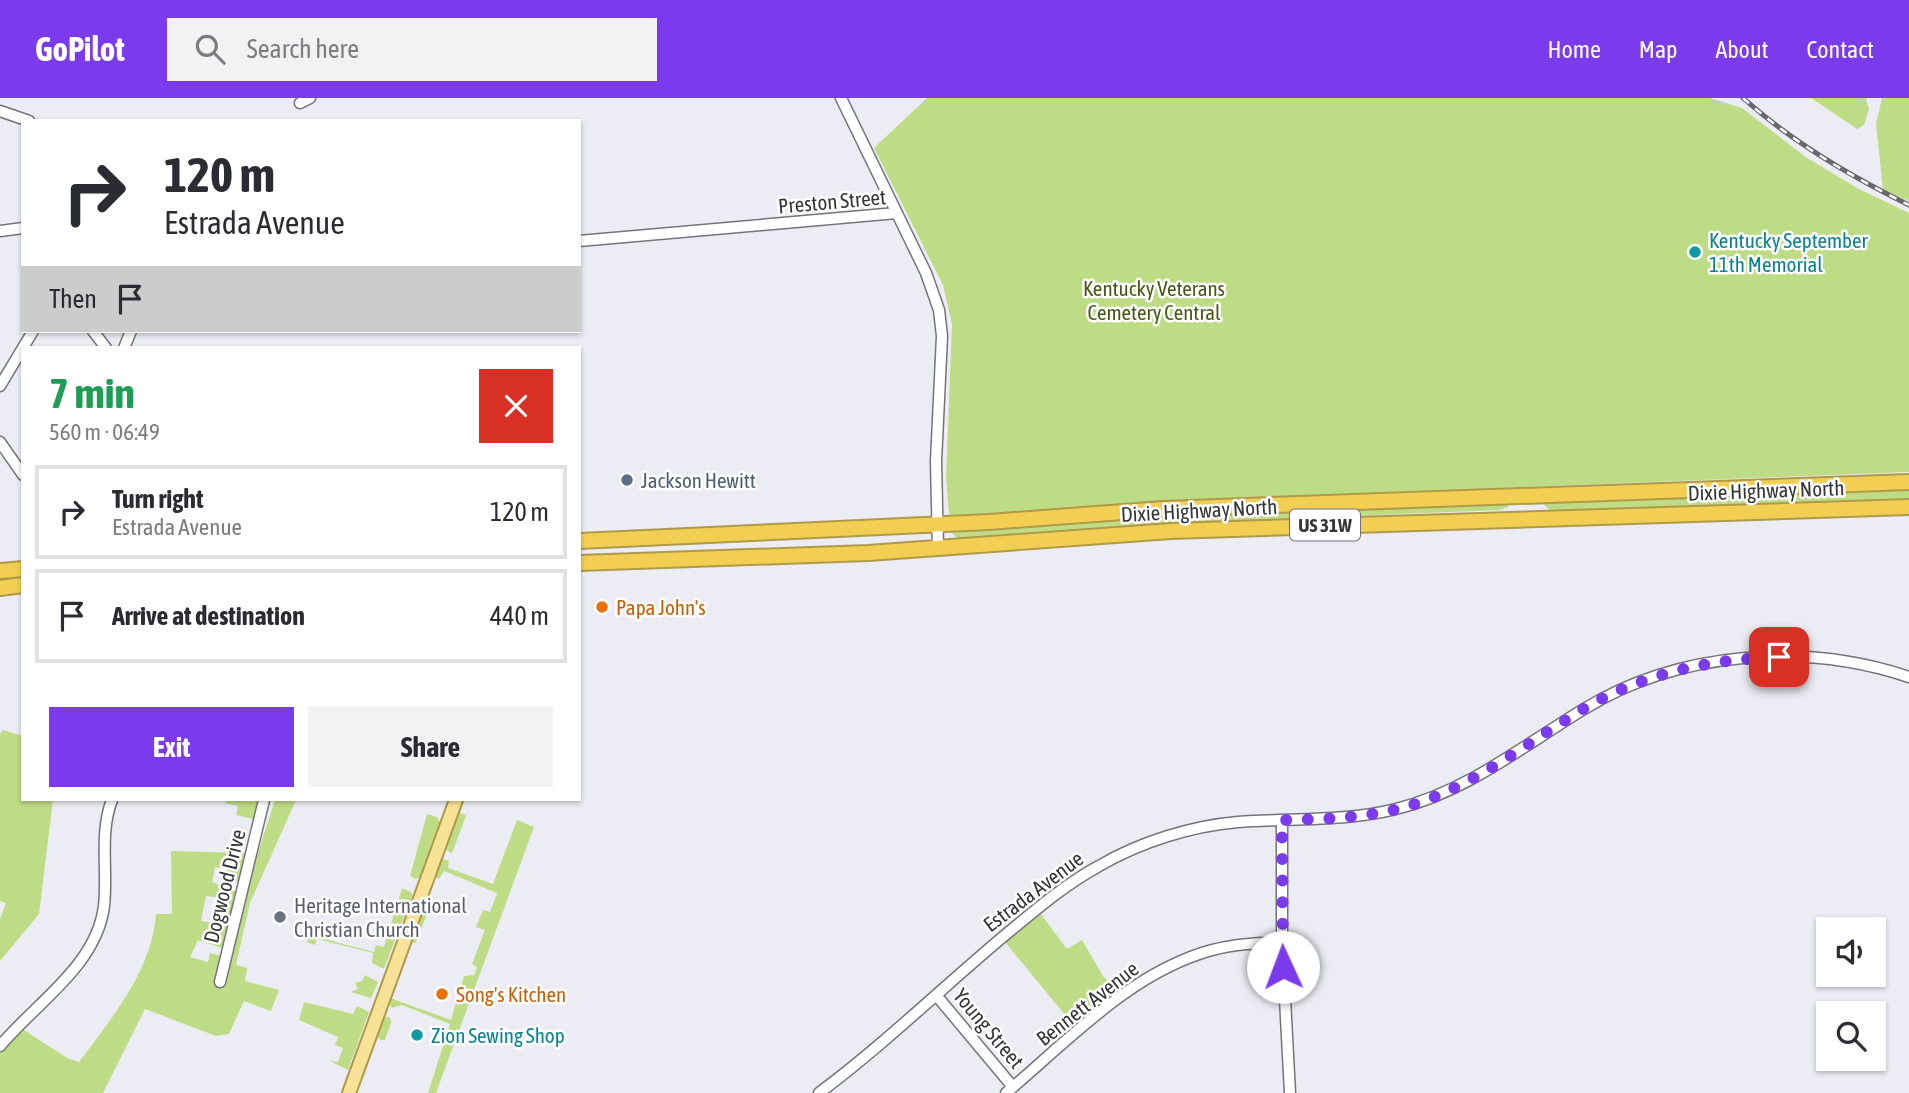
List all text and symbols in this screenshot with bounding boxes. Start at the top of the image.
search box [167,18,657,81]
text: GoPilot [35,30,125,68]
icon: search [191,30,229,68]
text: Search here [247,34,359,64]
text: Home [1547,36,1601,63]
text: Map [1639,36,1677,63]
text: About [1715,36,1768,63]
text: Contact [1806,36,1874,63]
text: 120 m [164,146,275,202]
icon: right [49,147,140,238]
street label: Preston Street [777,184,887,218]
text: Estrada Avenue [164,204,345,241]
place label: Kentucky September 11th Memorial [1709,228,1869,276]
marker: Kentucky September 11th Memorial [1687,244,1703,260]
park label: Kentucky Veterans Cemetery Central [1083,276,1225,324]
icon: arrive [111,280,149,318]
text: Then [49,284,97,314]
text: 7 min [49,369,135,417]
button: close [479,369,553,443]
text: 560 m · 06:49 [49,419,160,445]
place label: Jackson Hewitt [641,468,756,492]
marker: Jackson Hewitt [619,472,635,488]
street label: Dixie Highway North [1687,475,1845,505]
text: Turn right [112,484,203,514]
icon: right [53,493,91,531]
street label: Dixie Highway North [1120,494,1278,526]
text: 120 m [490,497,549,527]
road number: US 31W [1290,510,1360,540]
text: Estrada Avenue [112,514,242,540]
place label: Papa John's [616,595,706,619]
icon: arrive [53,597,91,635]
marker: Papa John's [594,599,610,615]
text: Arrive at destination [112,601,305,631]
text: 440 m [490,601,549,631]
pin [1749,627,1809,687]
icon: arrive [1760,638,1798,676]
button: Exit [49,707,294,787]
button: Share [308,707,553,787]
street label: Dogwood Drive [198,827,250,945]
street label: Estrada Avenue [978,846,1088,936]
place label: Heritage International Christian Church [294,893,467,941]
marker: Heritage International Christian Church [272,909,288,925]
map controls [1816,917,1886,1071]
button: sound [1816,917,1886,987]
position arrow [1246,930,1320,1004]
street label: Bennett Avenue [1031,956,1143,1050]
place label: Song's Kitchen [456,982,566,1006]
street label: Young Street [949,983,1029,1073]
marker: Song's Kitchen [434,986,450,1002]
button: search [1816,1001,1886,1071]
place label: Zion Sewing Shop [431,1023,565,1047]
marker: Zion Sewing Shop [409,1027,425,1043]

